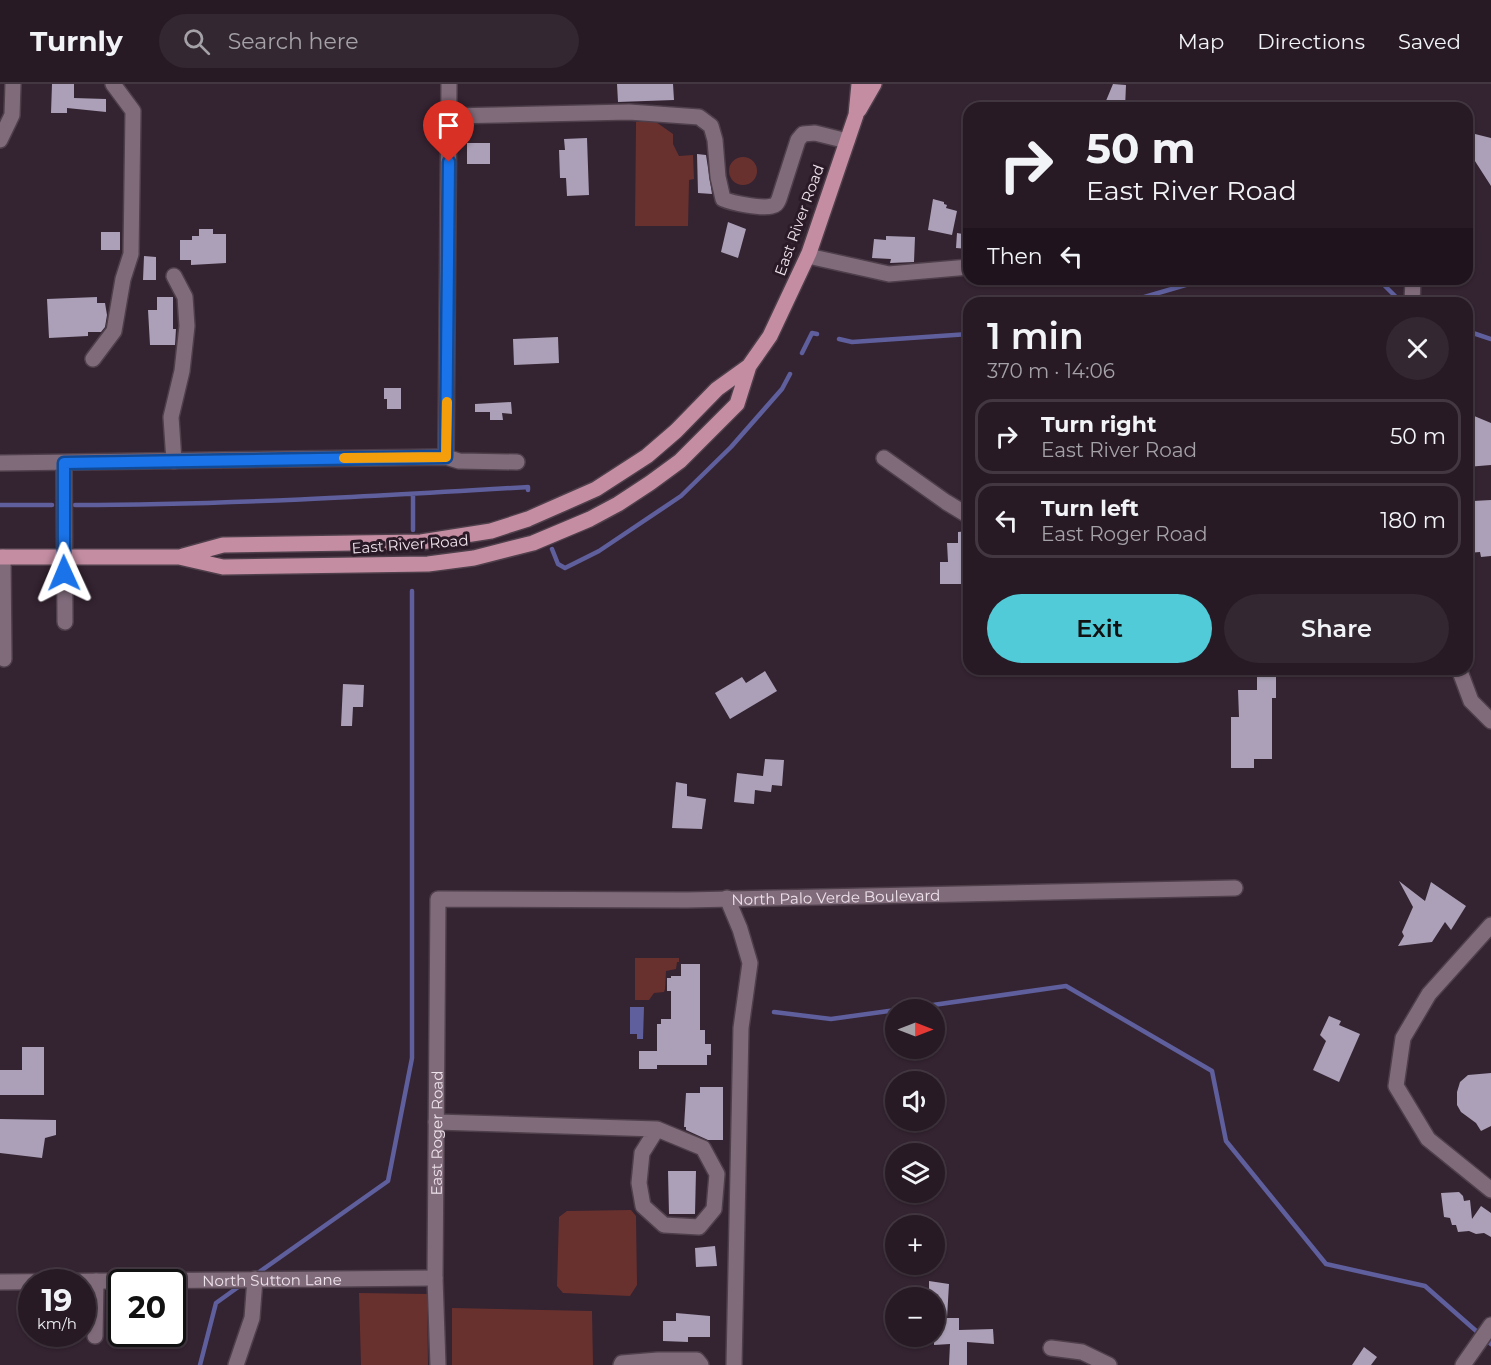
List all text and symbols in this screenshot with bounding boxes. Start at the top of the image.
search box [159,14,579,68]
text: Turnly [30,24,123,58]
icon: search [180,25,213,58]
text: Search here [228,28,359,55]
text: Map [1178,29,1224,54]
text: Directions [1257,29,1365,54]
text: Saved [1398,29,1461,54]
pin [423,100,474,162]
icon: arrive [432,109,465,142]
text: 50 m [1086,122,1195,174]
icon: right [987,126,1065,204]
street label: East River Road [770,162,828,278]
text: East River Road [1086,174,1297,207]
icon: left [1055,240,1088,273]
text: Then [987,243,1043,270]
text: 1 min [987,314,1084,358]
button: close [1386,317,1449,380]
text: 370 m · 14:06 [987,359,1115,383]
text: Turn right [1041,411,1156,438]
icon: right [990,420,1023,453]
text: 50 m [1390,423,1446,450]
text: East River Road [1041,438,1197,462]
text: Turn left [1041,495,1139,522]
icon: left [990,504,1023,537]
text: 180 m [1380,507,1446,534]
text: East Roger Road [1041,522,1207,546]
street label: East River Road [351,530,469,558]
position arrow [32,541,96,605]
button: Exit [987,594,1212,663]
button: Share [1224,594,1449,663]
street label: North Palo Verde Boulevard [731,885,941,909]
north arrow [885,999,945,1059]
map controls [885,999,945,1347]
street label: East Roger Road [426,1071,446,1196]
button: sound [885,1071,945,1131]
button: layers [885,1143,945,1203]
button: + [885,1215,945,1275]
speed limit sign: 20 [108,1269,186,1347]
street label: North Sutton Lane [202,1269,342,1290]
text: 19 [42,1282,72,1319]
button: − [885,1287,945,1347]
text: km/h [37,1314,77,1333]

